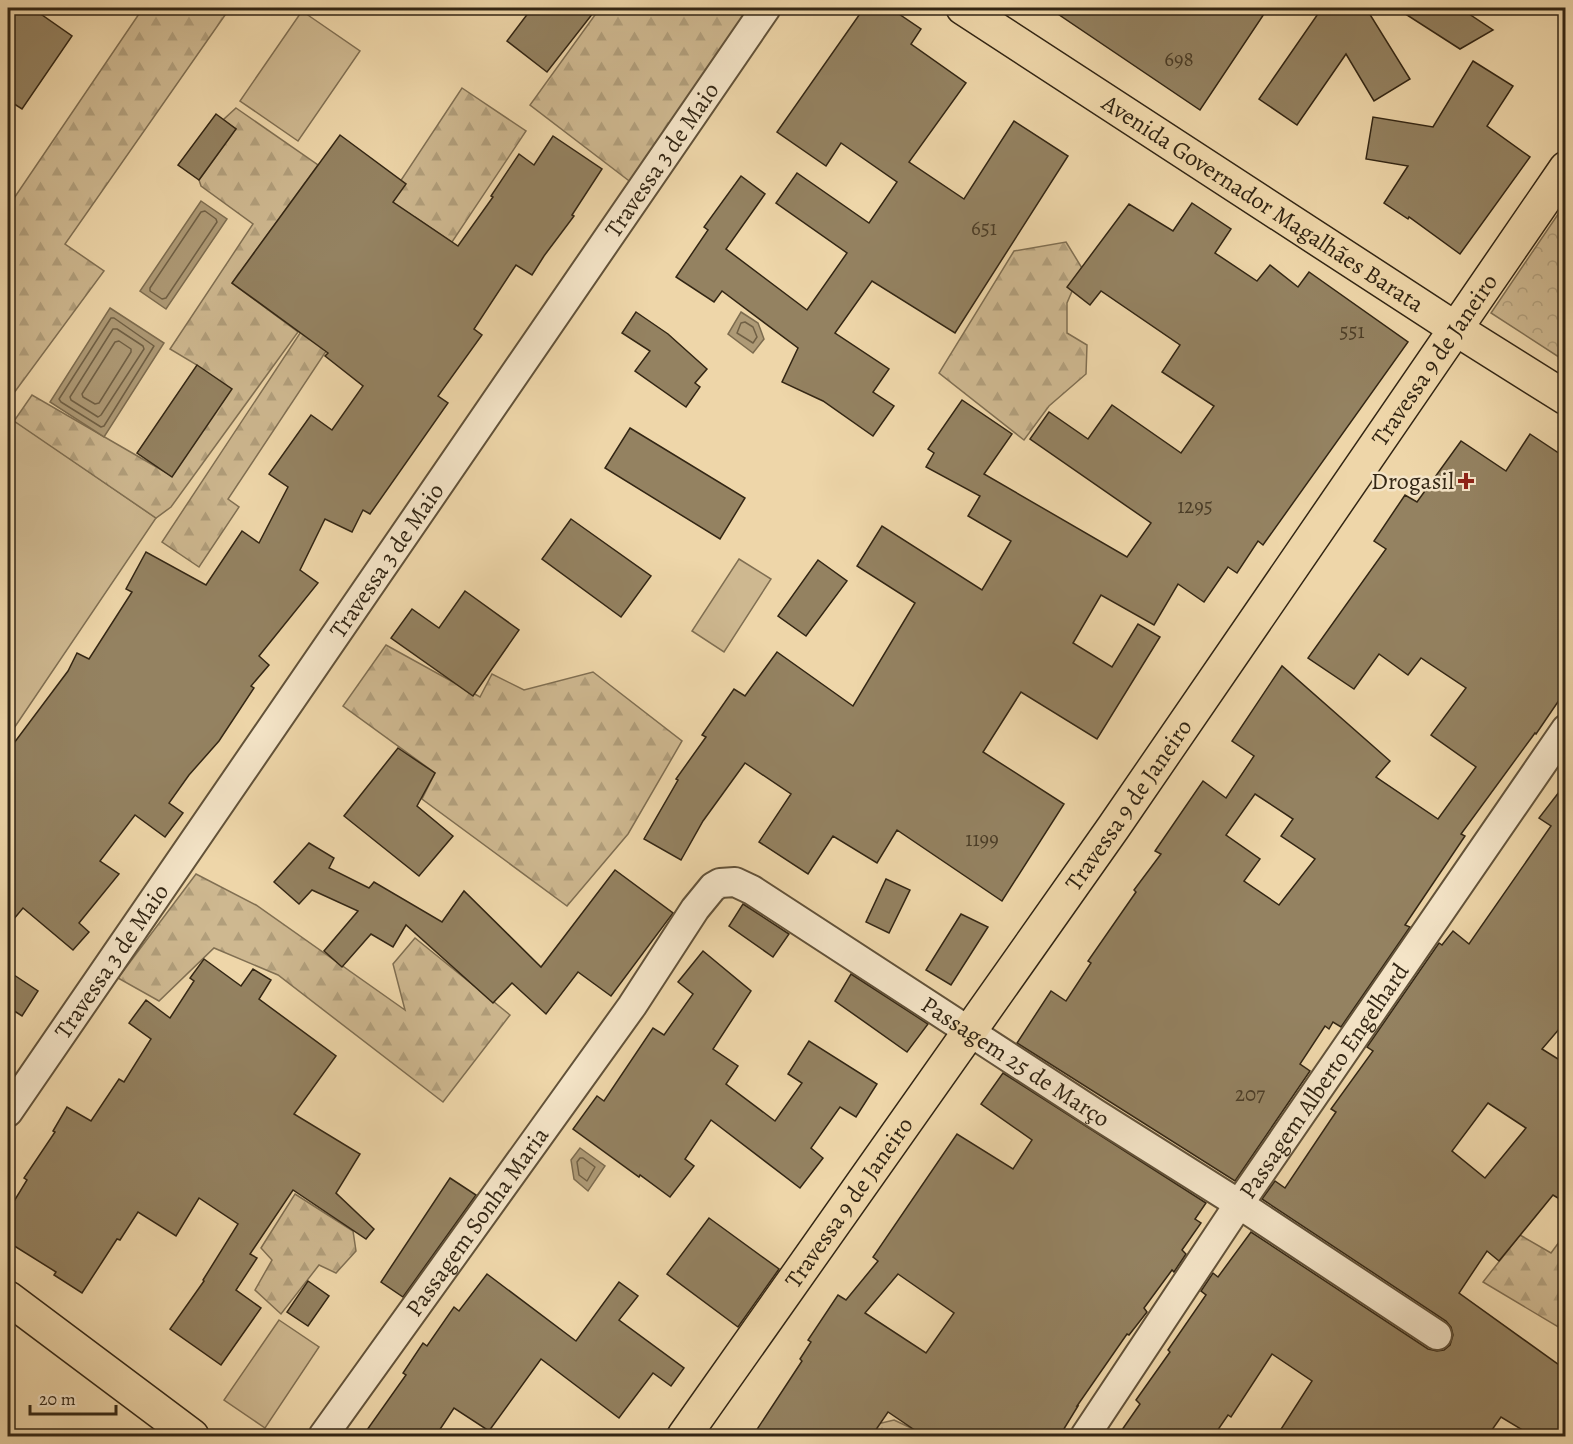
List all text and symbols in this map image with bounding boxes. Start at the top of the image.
house number: 698 [1164,45,1194,73]
street label: Travessa 3 de Maio [597,76,726,244]
street label: Avenida Governador Magalhães Barata [1095,86,1431,320]
house number: 651 [971,214,997,242]
street label: Travessa 9 de Janeiro [1364,267,1505,452]
house number: 551 [1339,317,1365,345]
place label: Drogasil [1371,465,1454,497]
marker: Drogasil [1459,474,1473,488]
street label: Travessa 3 de Maio [322,477,451,644]
house number: 1295 [1177,492,1213,520]
street label: Travessa 9 de Janeiro [1058,712,1199,897]
house number: 1199 [965,825,999,853]
street label: Travessa 3 de Maio [47,877,176,1045]
street label: Passagem Alberto Engelhard [1231,957,1416,1205]
street label: Passagem 25 de Março [915,988,1116,1135]
house number: 207 [1235,1080,1265,1108]
street label: Travessa 9 de Janeiro [777,1110,920,1294]
street label: Passagem Sonha Maria [398,1120,557,1323]
scale bar [30,1378,116,1416]
text: 20 m [39,1387,76,1411]

